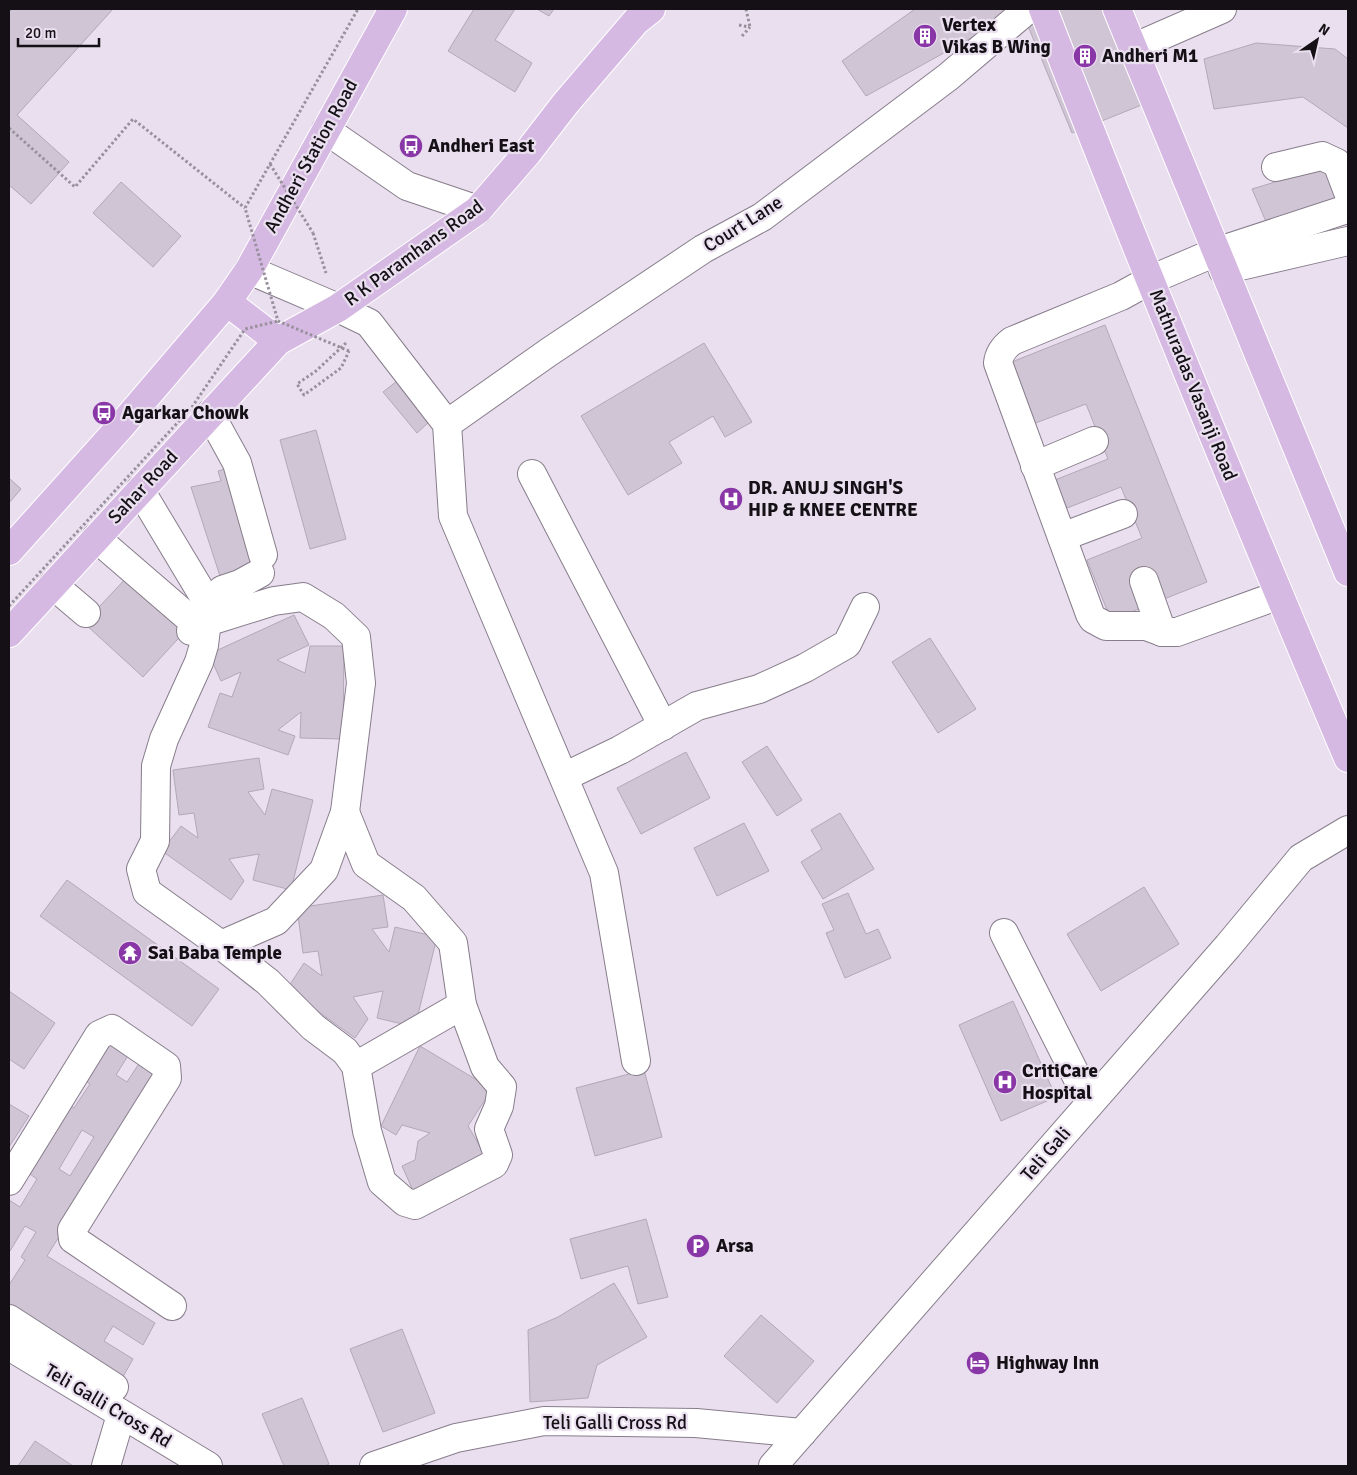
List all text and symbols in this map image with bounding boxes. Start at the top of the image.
place label: Vertex Vikas B Wing [942,13,1051,59]
scale bar [18,15,99,47]
north arrow [1292,15,1342,65]
text: N [1315,20,1333,39]
building icon: Vertex Vikas B Wing [912,23,938,49]
text: 20 m [25,24,56,42]
building icon: Andheri M1 [1072,43,1098,69]
place label: Andheri M1 [1102,44,1198,68]
street label: Andheri Station Road [259,75,363,237]
bus stop icon: Andheri East [398,133,424,159]
place label: Andheri East [428,134,534,158]
street label: Court Lane [699,190,787,258]
street label: R K Paramhans Road [340,194,488,312]
street label: Mathuradas Vasanji Road [1144,286,1242,484]
bus stop icon: Agarkar Chowk [91,400,117,426]
place label: Agarkar Chowk [122,401,249,425]
street label: Sahar Road [103,445,183,529]
place label: DR. ANUJ SINGH'S HIP & KNEE CENTRE [748,476,918,522]
hospital icon: DR. ANUJ SINGH'S HIP & KNEE CENTRE [718,486,744,512]
temple icon: Sai Baba Temple [117,940,143,966]
place label: Sai Baba Temple [148,941,282,965]
place label: CritiCare Hospital [1022,1059,1098,1105]
hospital icon: CritiCare Hospital [992,1069,1018,1095]
street label: Teli Gali [1016,1122,1076,1186]
parking icon: Arsa [685,1233,711,1259]
place label: Arsa [716,1234,754,1258]
hotel icon: Highway Inn [965,1350,991,1376]
place label: Highway Inn [996,1351,1099,1375]
street label: Teli Galli Cross Rd [40,1359,176,1453]
street label: Teli Galli Cross Rd [543,1411,687,1435]

